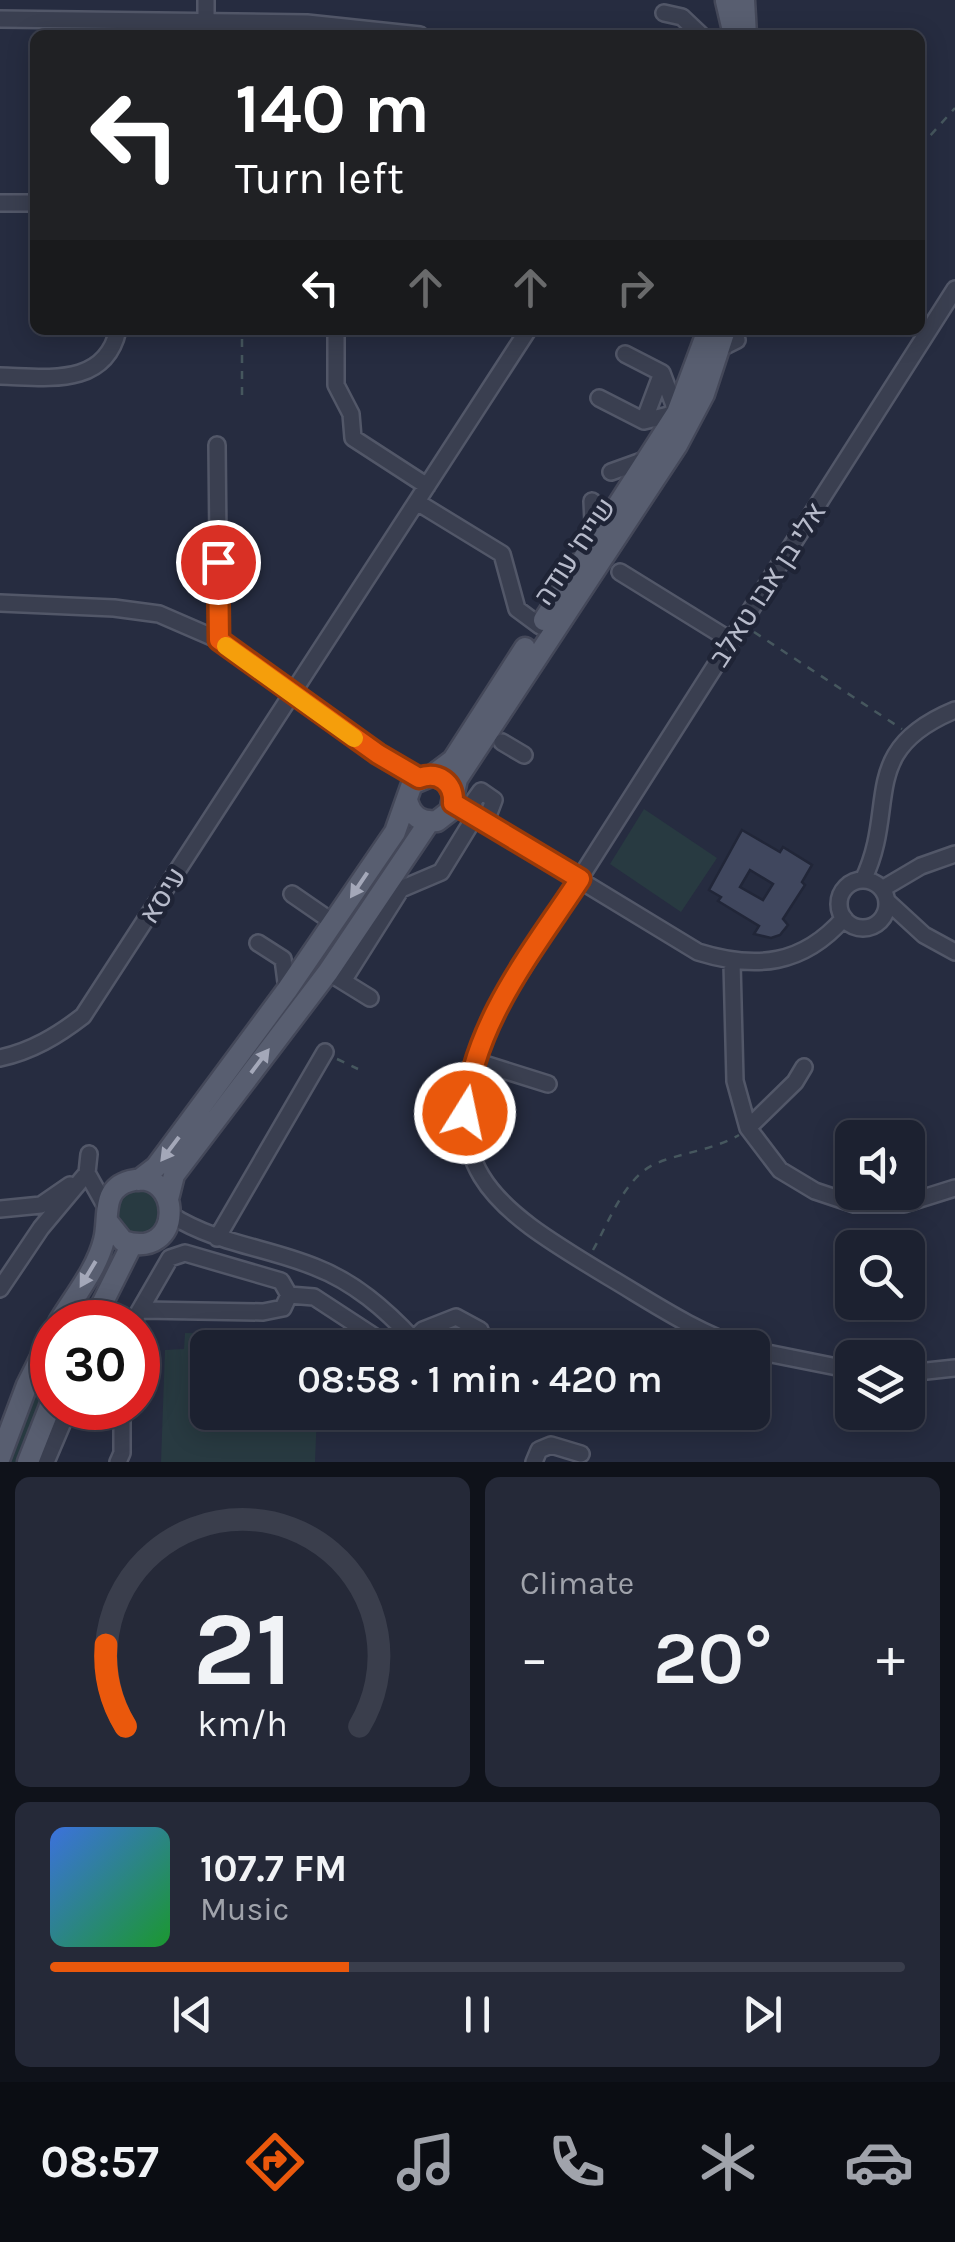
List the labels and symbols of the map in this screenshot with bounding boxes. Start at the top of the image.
street label: שייח' עודה [527,491,622,611]
street label: אלי בן אבו טאלב [702,496,833,672]
pin [176,520,261,605]
street label: עיסא [132,861,193,930]
one-way arrow [351,871,369,898]
one-way arrow [250,1048,270,1074]
position arrow [413,1061,517,1165]
one-way arrow [160,1135,180,1162]
one-way arrow [80,1260,97,1288]
speed limit sign: 30 [30,1300,160,1430]

